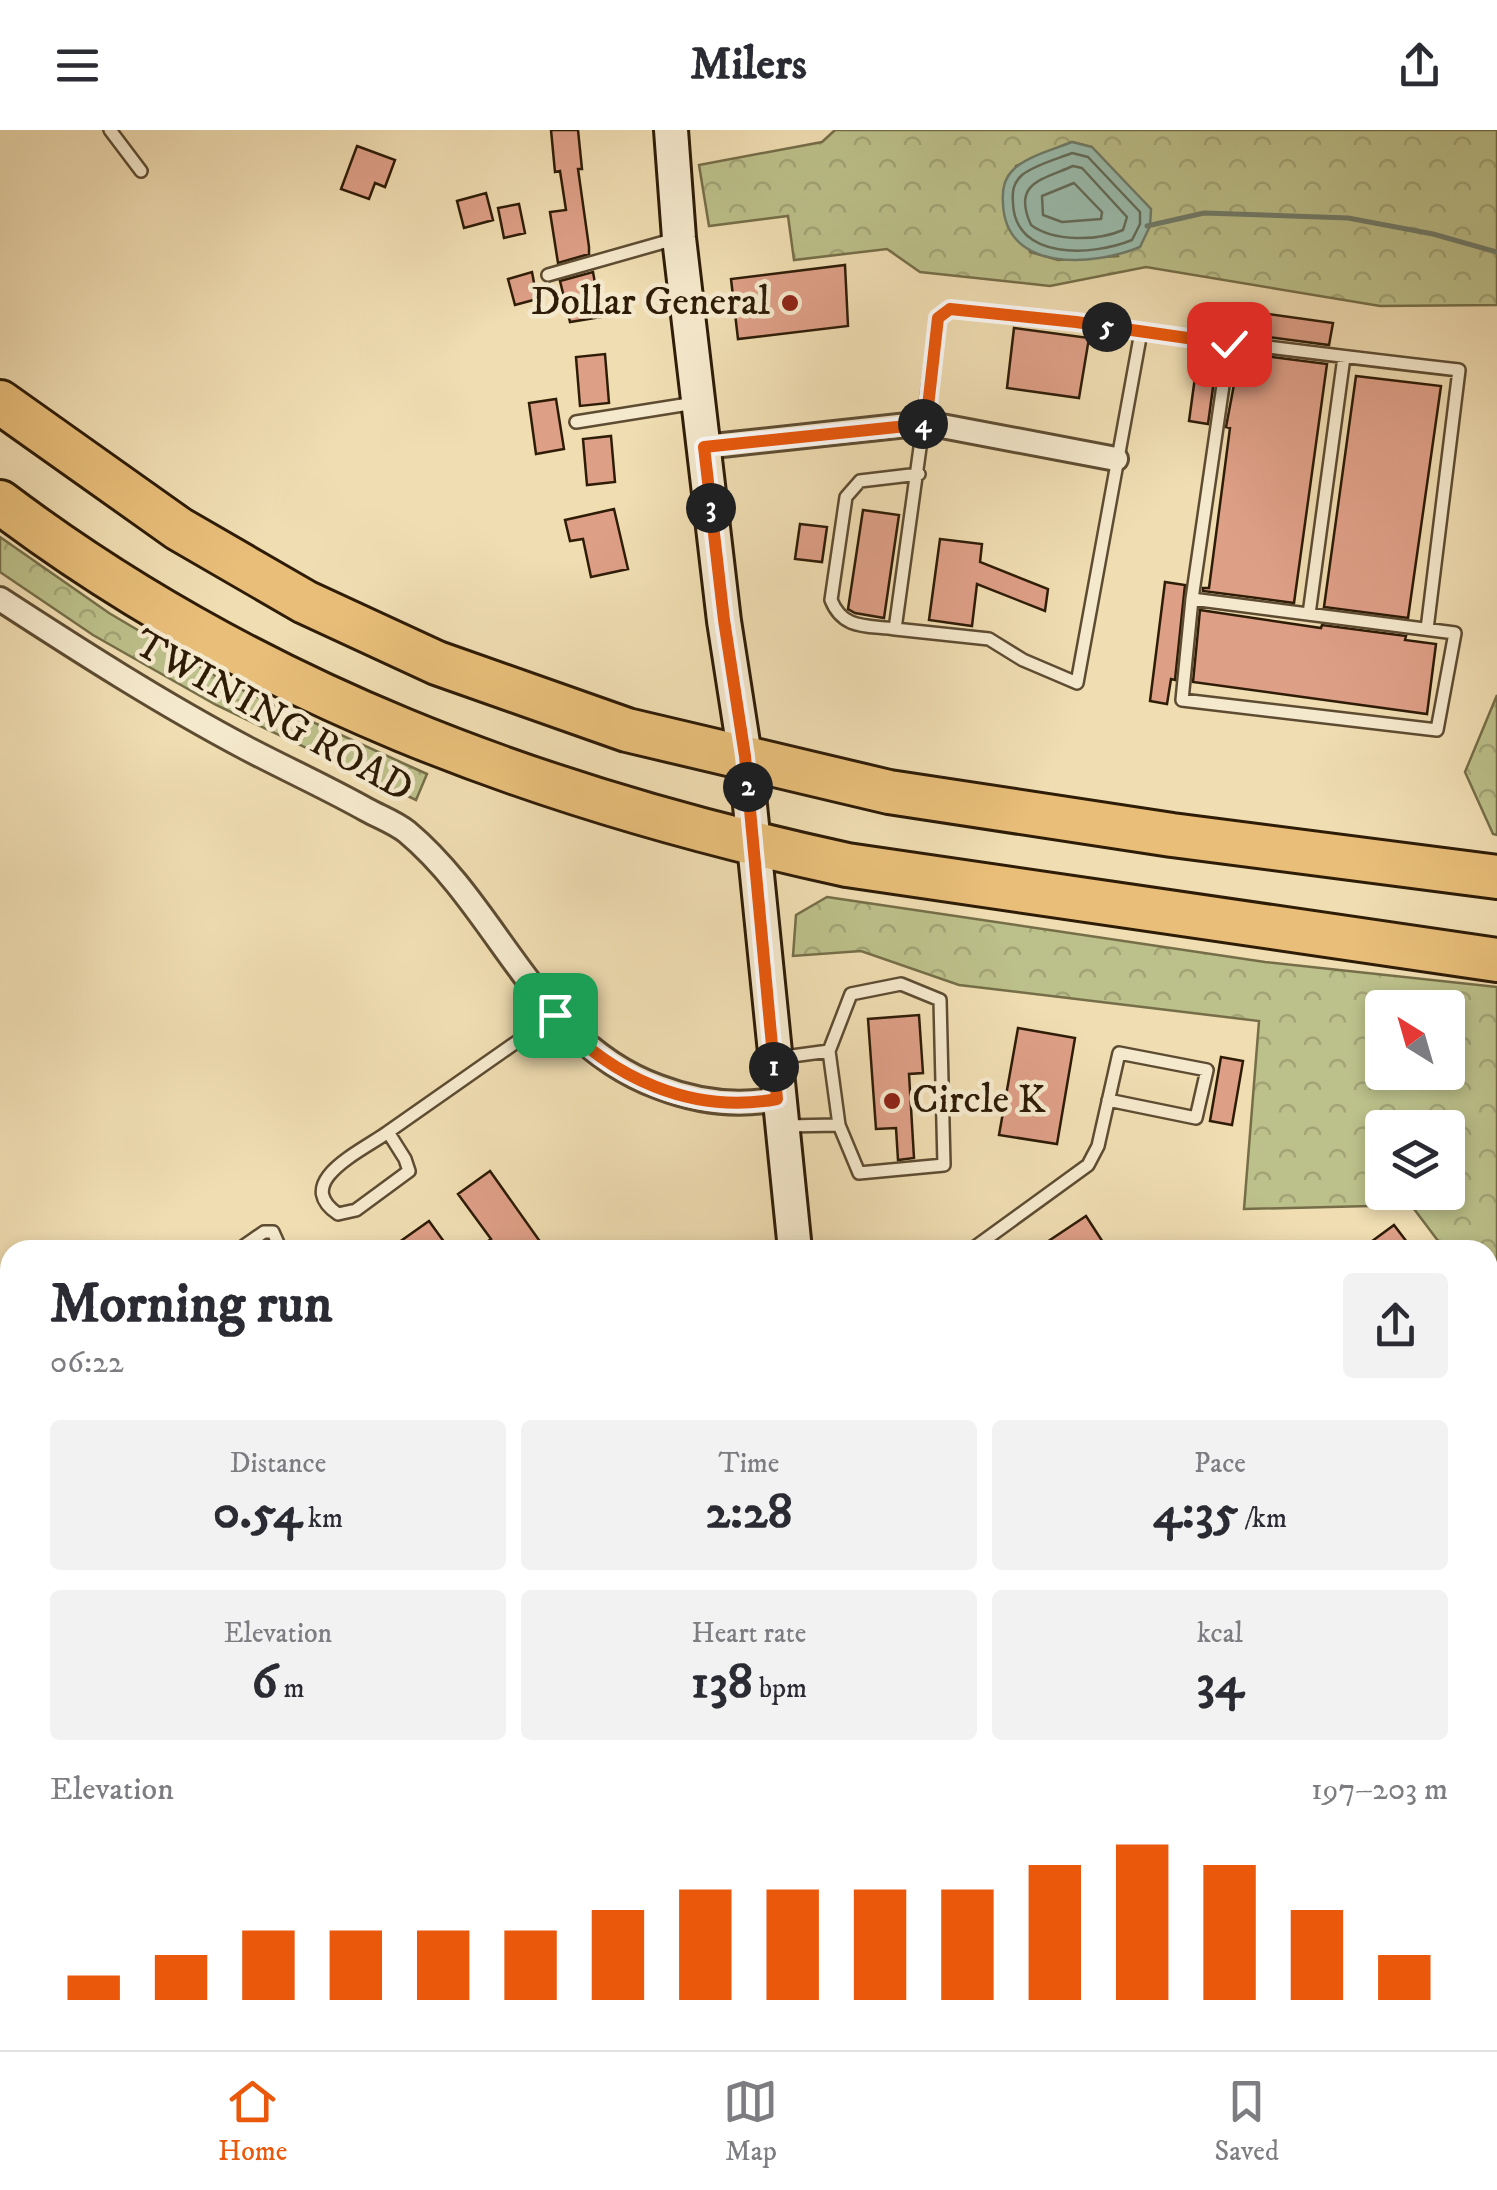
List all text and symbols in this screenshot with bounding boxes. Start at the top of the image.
text: Milers [690,37,807,93]
icon: menu [50,38,105,93]
icon: share [1392,38,1447,93]
place label: Dollar General [531,278,770,328]
marker: Dollar General [779,292,801,314]
pin: 5 [1082,302,1132,352]
pin [1187,302,1272,387]
text: 5 [1100,309,1114,344]
icon: check [1202,317,1257,372]
pin: 4 [898,399,948,449]
text: 4 [915,406,931,441]
pin: 3 [686,483,736,533]
text: 3 [706,490,716,525]
street label: TWINING ROAD [125,620,421,814]
pin: 2 [723,762,773,812]
text: 2 [741,769,755,804]
pin [513,973,598,1058]
icon: arrive [528,988,583,1043]
north arrow [1365,990,1465,1090]
map controls [1365,990,1465,1210]
pin: 1 [749,1042,799,1092]
text: 1 [769,1049,779,1084]
place label: Circle K [912,1076,1047,1126]
marker: Circle K [881,1090,903,1112]
button: layers [1365,1110,1465,1210]
text: Morning run [50,1271,332,1340]
button: share [1343,1273,1448,1378]
text: 06:22 [50,1343,124,1383]
text: Distance [230,1446,326,1481]
text: Time [719,1446,779,1481]
text: Pace [1194,1446,1246,1481]
text: 0.54 [213,1481,302,1544]
text: 2:28 [705,1481,793,1544]
text: 4:35 [1153,1481,1238,1544]
text: km [302,1501,343,1536]
text: /km [1238,1501,1287,1536]
text: Elevation [224,1616,332,1651]
text: Heart rate [692,1616,806,1651]
text: kcal [1197,1616,1243,1651]
text: 6 [251,1651,277,1714]
text: 138 [691,1651,753,1714]
text: 34 [1196,1651,1244,1714]
text: m [277,1671,305,1706]
text: bpm [753,1671,807,1706]
text: Elevation [50,1770,174,1810]
text: 197–203 m [1311,1770,1448,1810]
tab: Home [218,2074,287,2169]
tab: Map [723,2074,778,2169]
tab: Saved [1215,2074,1279,2169]

